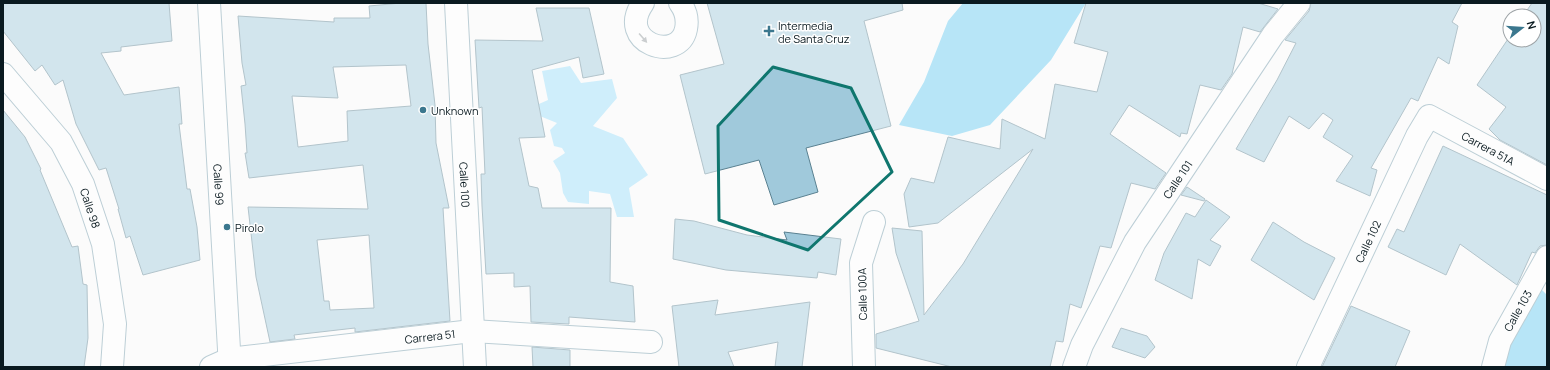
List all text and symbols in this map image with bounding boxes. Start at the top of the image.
north arrow [1502,8,1542,48]
place label: Intermedia de Santa Cruz [778,18,850,46]
text: N [1524,19,1540,31]
marker: Intermedia de Santa Cruz [763,25,775,37]
one-way arrow [639,33,648,43]
place label: Unknown [431,103,478,118]
marker: Unknown [418,105,428,115]
street label: Carrera 51A [1459,127,1517,168]
street label: Calle 101 [1159,157,1195,201]
street label: Calle 100 [457,162,474,208]
street label: Calle 99 [211,164,228,206]
street label: Calle 98 [77,186,105,230]
street label: Calle 102 [1351,218,1384,265]
place label: Pirolo [235,220,264,235]
marker: Pirolo [222,222,232,232]
street label: Calle 100A [854,268,870,320]
street label: Calle 103 [1500,287,1535,334]
street label: Carrera 51 [404,325,456,346]

